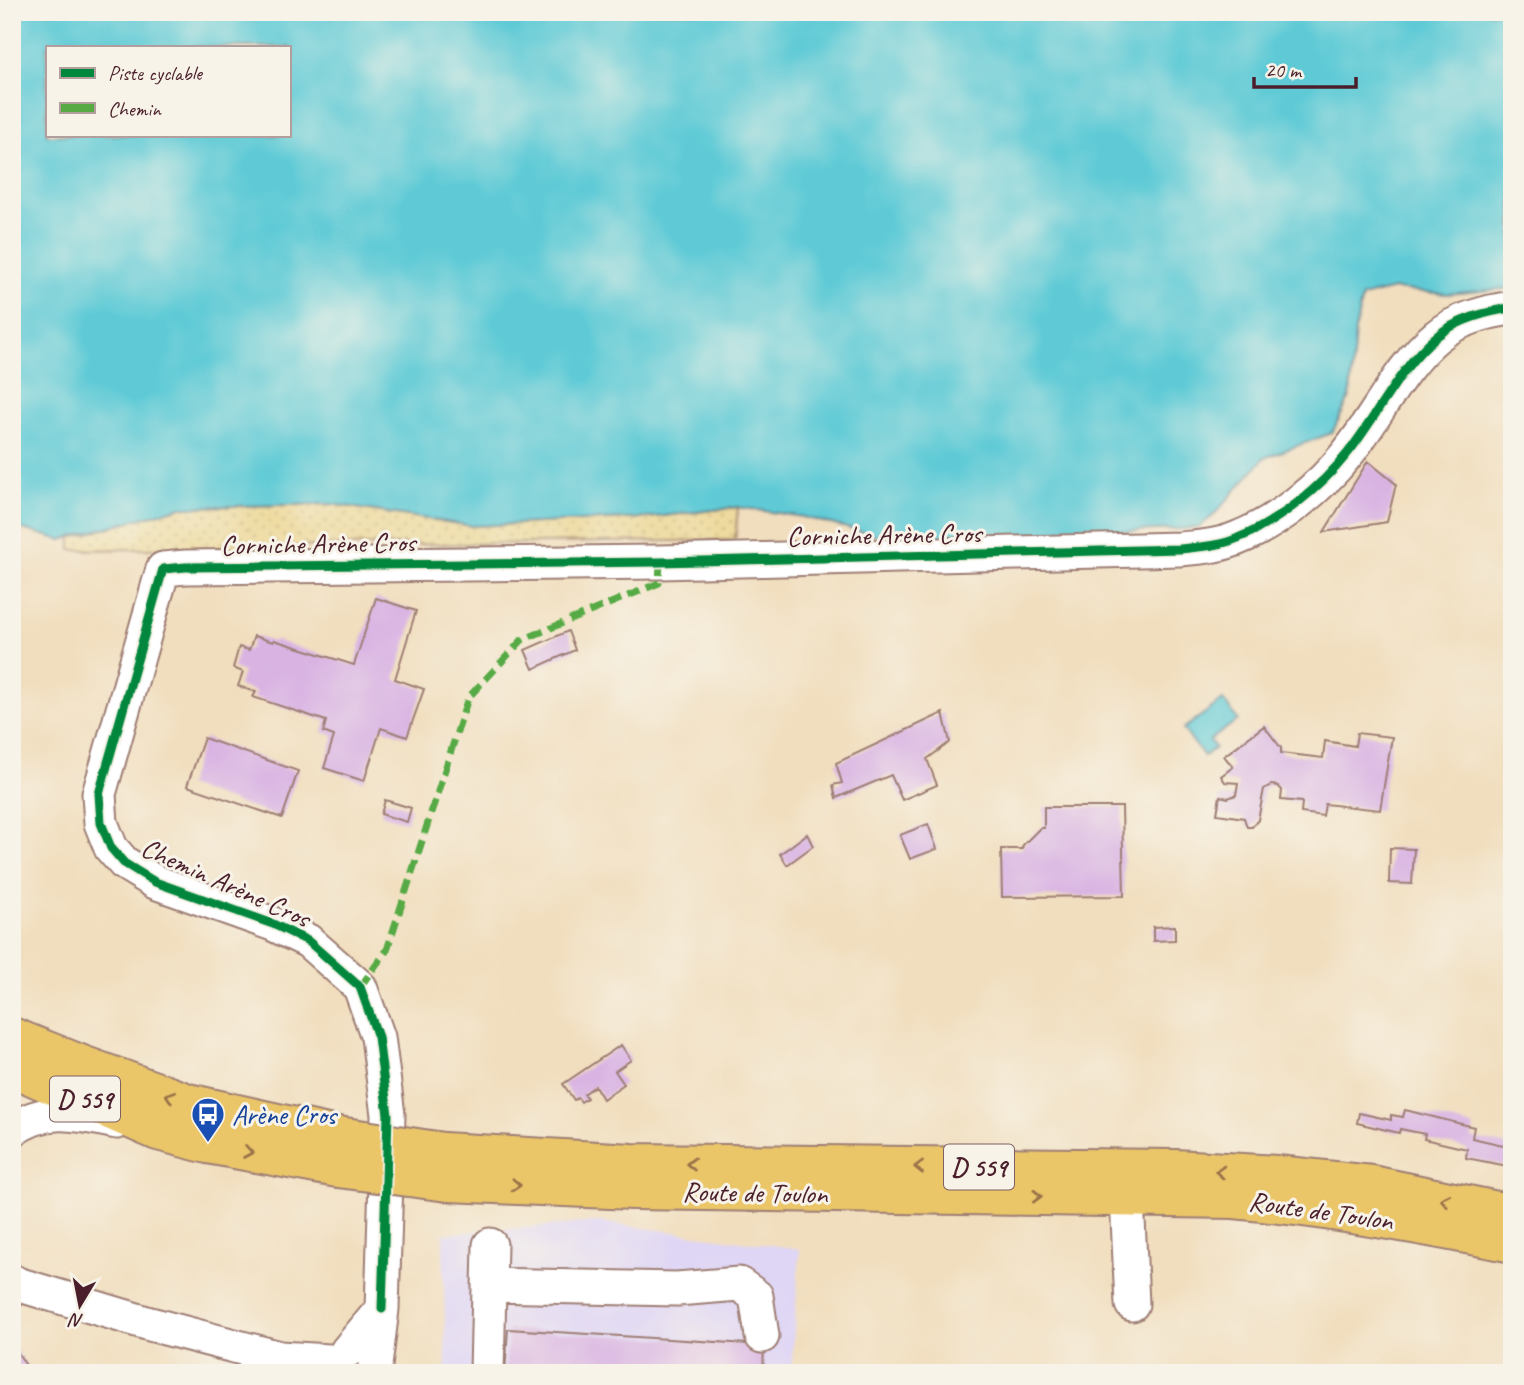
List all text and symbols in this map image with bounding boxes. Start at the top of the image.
legend [46,46,290,136]
scale bar [1254,46,1356,90]
text: 20 m [1265,57,1303,83]
text: Piste cyclable [108,60,204,86]
text: Chemin [108,96,162,122]
street label: Corniche Arène Cros [786,515,984,554]
street label: Corniche Arène Cros [220,524,418,563]
street label: Chemin Arène Cros [136,830,318,936]
road number: D 559 [50,1076,120,1122]
one-way arrow [165,1091,177,1105]
bus stop icon: Arène Cros [189,1095,227,1144]
place label: Arène Cros [232,1097,339,1132]
one-way arrow [242,1144,254,1159]
road number: D 559 [944,1144,1014,1190]
one-way arrow [685,1156,696,1172]
one-way arrow [913,1159,924,1174]
one-way arrow [1214,1165,1225,1180]
street label: Route de Toulon [682,1174,829,1211]
one-way arrow [511,1178,522,1193]
street label: Route de Toulon [1247,1183,1397,1238]
one-way arrow [1033,1188,1043,1204]
one-way arrow [1439,1194,1451,1209]
north arrow [46,1270,116,1340]
text: N [66,1307,85,1334]

